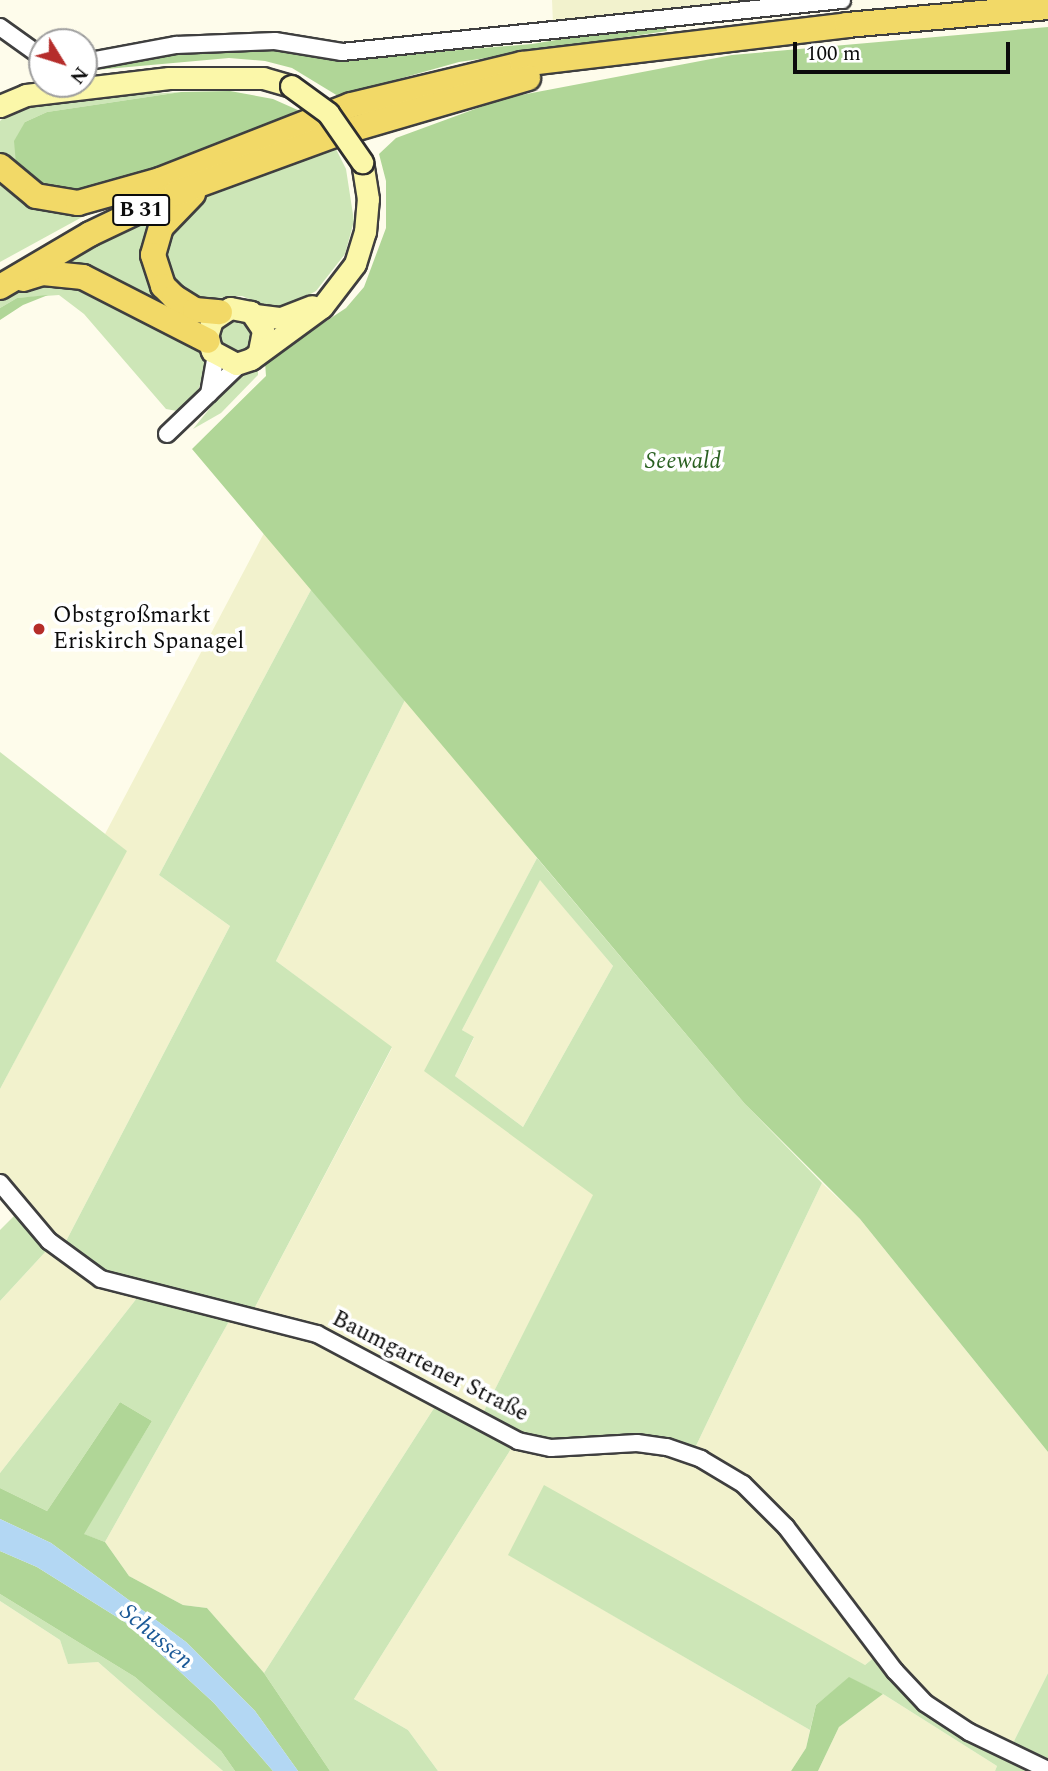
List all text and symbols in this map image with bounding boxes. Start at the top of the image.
north arrow [28,28,98,98]
scale bar [796,28,1013,72]
text: 100 m [806,38,861,70]
text: N [62,60,95,90]
road number: B 31 [111,192,171,228]
park label: Seewald [645,448,721,476]
place label: Obstgroßmarkt Eriskirch Spanagel [53,602,244,656]
marker: Obstgroßmarkt Eriskirch Spanagel [31,621,47,637]
street label: Baumgartener Straße [327,1306,533,1428]
water label: Schussen [114,1598,198,1676]

